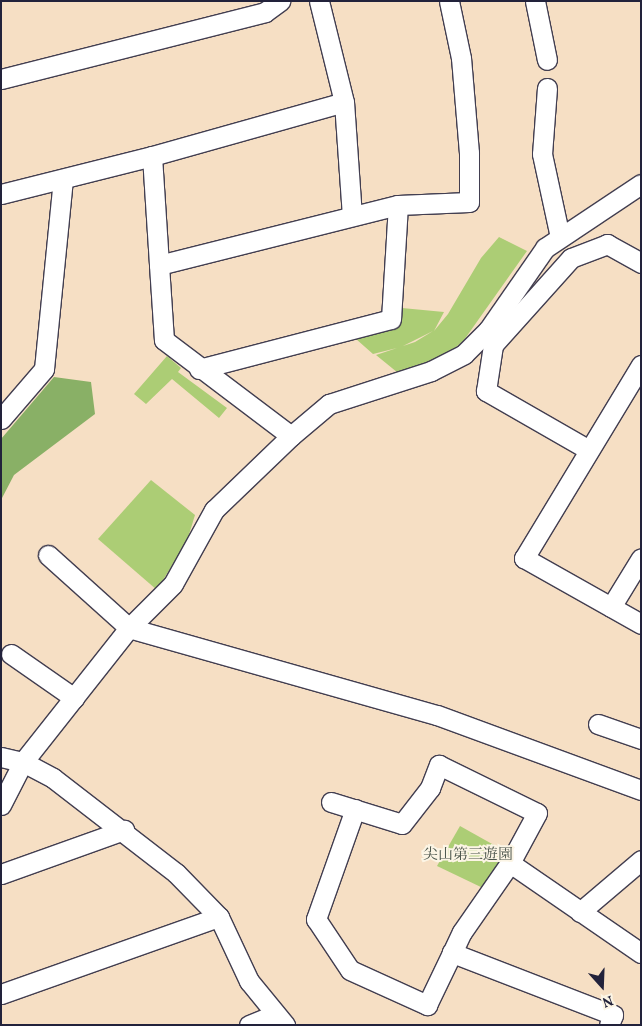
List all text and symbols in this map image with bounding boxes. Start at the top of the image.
park label: 尖山第三遊園 [423,847,513,865]
north arrow [577,961,627,1011]
text: N [599,990,615,1011]

